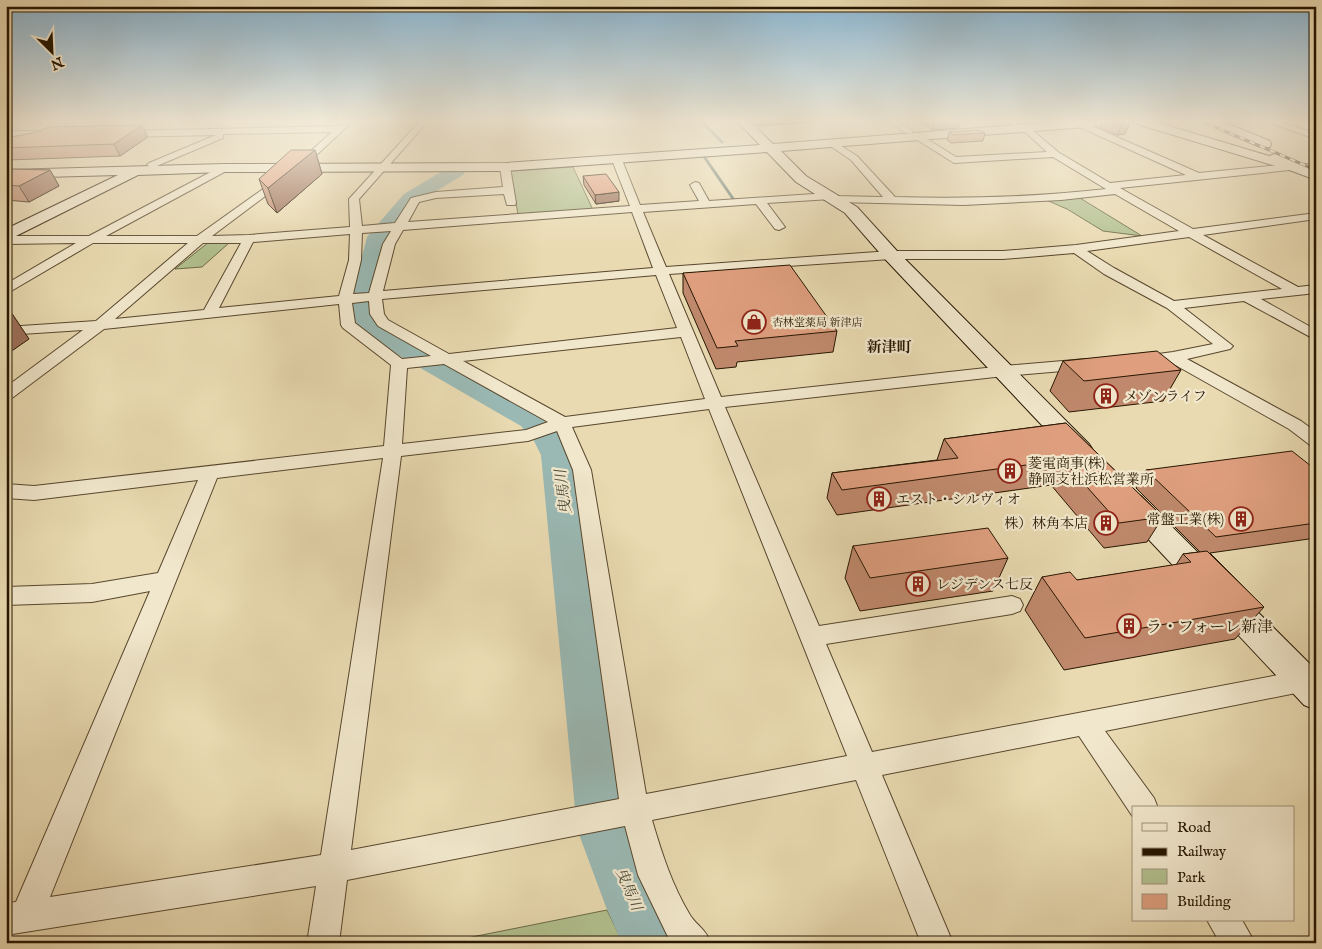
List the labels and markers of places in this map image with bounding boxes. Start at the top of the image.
shop icon: 杏林堂薬局 新津店 [741,309,767,335]
place label: 杏林堂薬局 新津店 [772,316,862,330]
building icon: メゾンライフ [1093,383,1119,409]
place label: メゾンライフ [1124,388,1207,406]
place label: 菱電商事(株) 静岡支社浜松営業所 [1028,455,1154,489]
building icon: 菱電商事(株) 静岡支社浜松営業所 [997,458,1023,484]
building icon: エスト・シルヴィオ [866,486,892,512]
place label: エスト・シルヴィオ [896,491,1021,509]
building icon: 常盤工業(株) [1228,506,1254,532]
building icon: 株）林角本店 [1093,510,1119,536]
place label: 常盤工業(株) [1147,511,1224,529]
place label: 株）林角本店 [1004,515,1088,533]
building icon: レジデンス七反 [905,571,931,597]
place label: レジデンス七反 [936,576,1033,594]
building icon: ラ・フォーレ新津 [1116,613,1142,639]
place label: ラ・フォーレ新津 [1146,618,1273,638]

